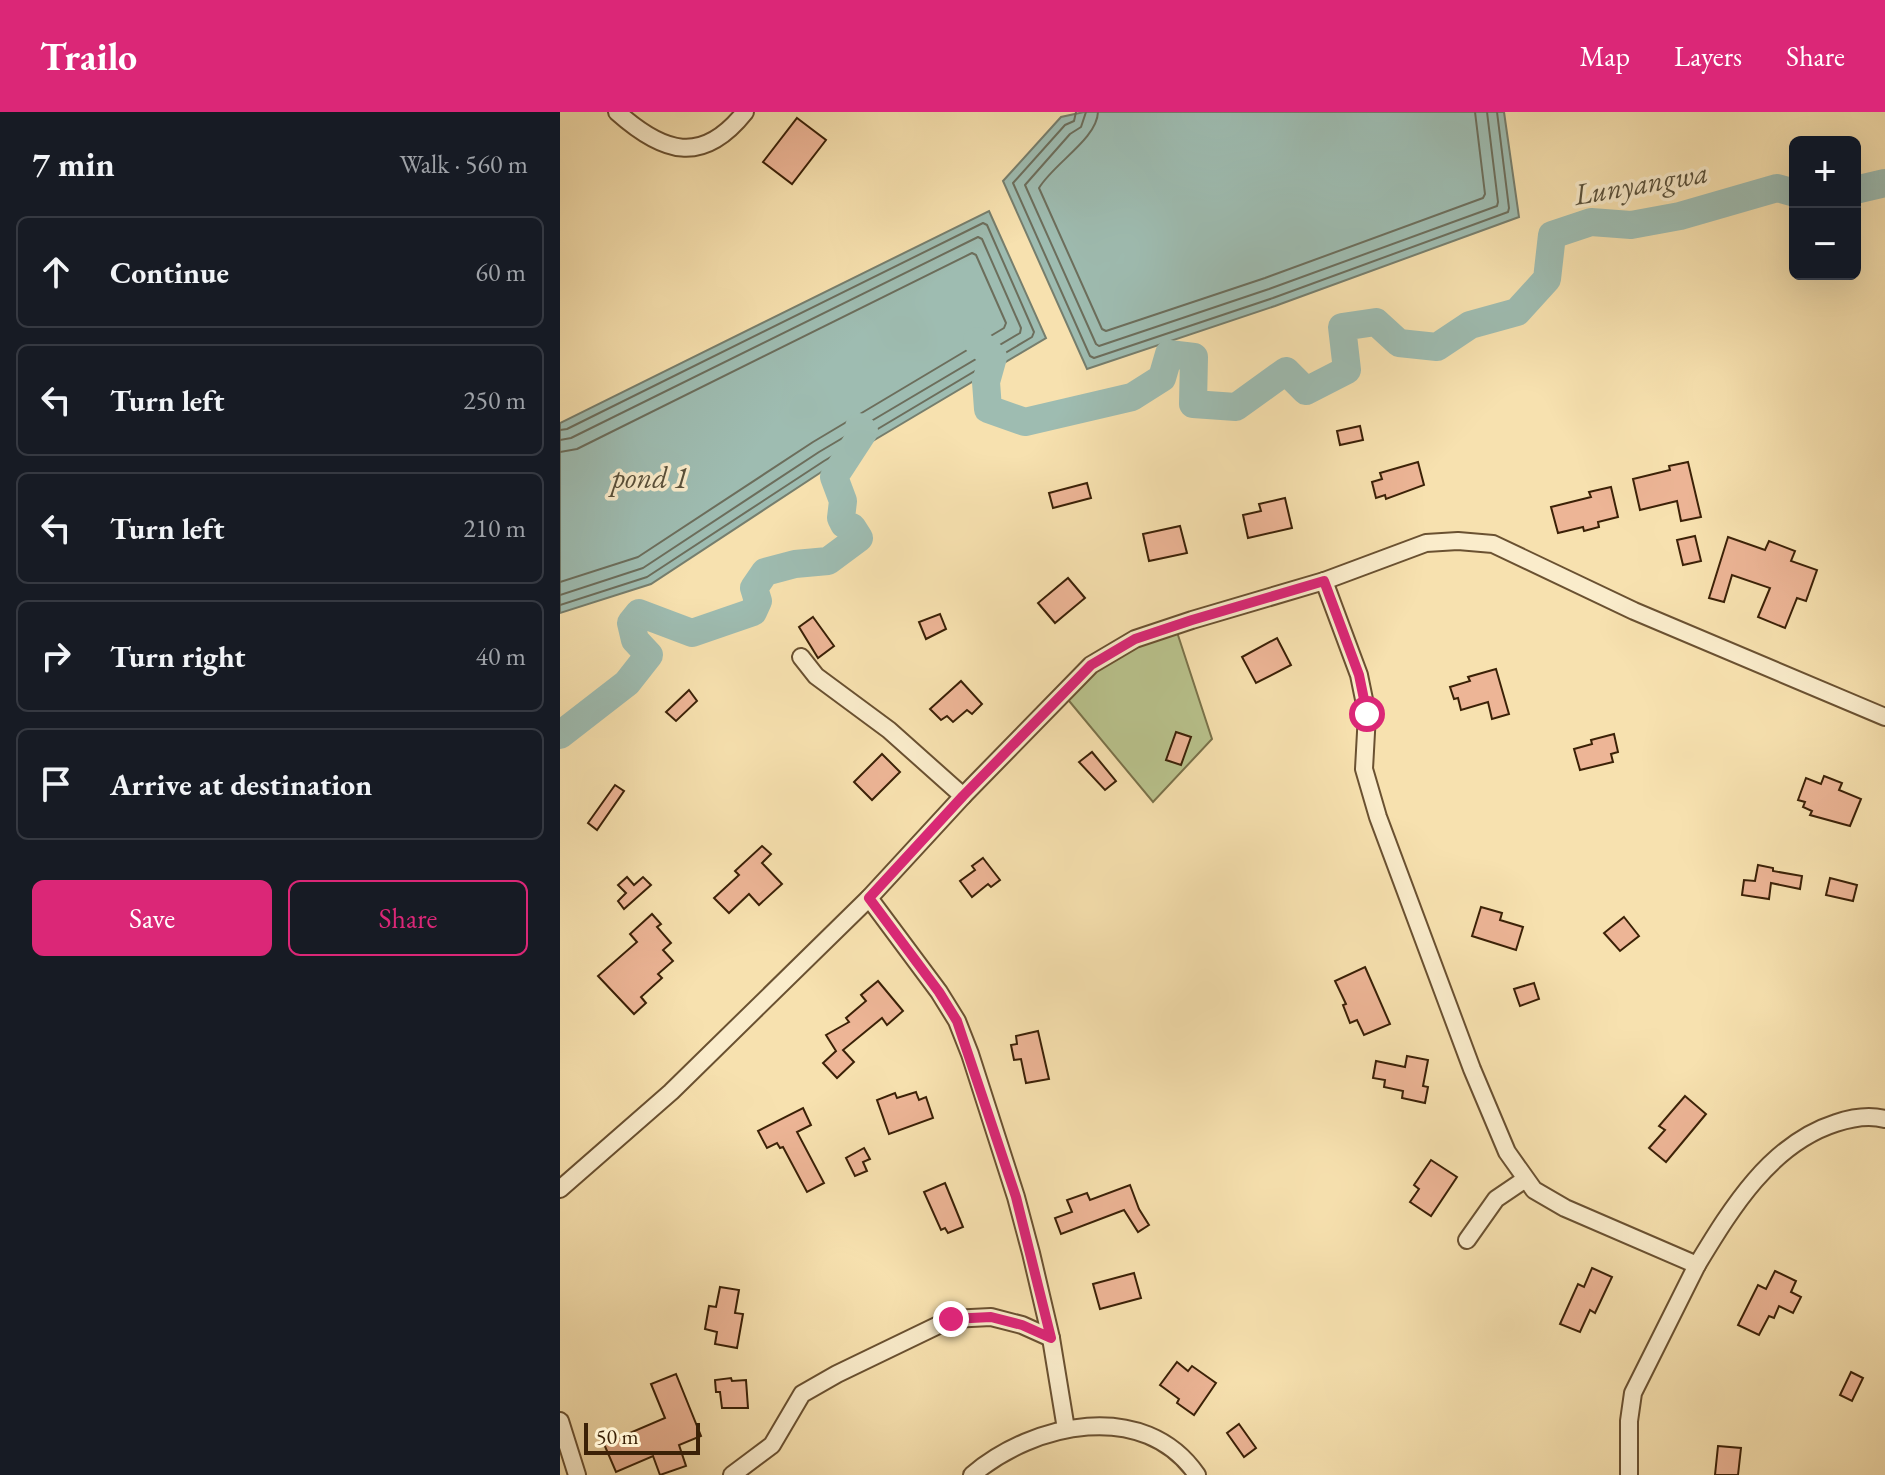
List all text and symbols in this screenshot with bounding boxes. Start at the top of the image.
text: Trailo [40,32,137,81]
text: Map [1580,38,1630,74]
text: Layers [1674,38,1742,74]
text: Share [1786,38,1845,74]
map controls [1789,136,1861,280]
button: + [1789,136,1861,208]
text: 7 min [32,142,115,186]
text: Walk · 560 m [400,147,528,181]
water label: Lunyangwa [1570,152,1711,214]
button: − [1789,208,1861,280]
icon: ahead [34,250,78,294]
text: Continue [110,253,229,292]
text: 60 m [476,255,526,289]
icon: left [34,378,78,422]
text: Turn left [110,381,224,420]
text: 250 m [463,383,526,417]
water label: pond 1 [608,458,688,497]
icon: left [34,506,78,550]
text: Turn left [110,509,224,548]
text: 210 m [463,511,526,545]
icon: right [34,634,78,678]
text: Turn right [110,637,246,676]
text: 40 m [476,639,526,673]
route start [1349,696,1385,732]
icon: arrive [34,762,78,806]
text: Arrive at destination [110,765,372,804]
button: Save [32,880,272,956]
button: Share [288,880,528,956]
route end [933,1301,969,1337]
scale bar [584,1419,700,1455]
text: 50 m [596,1422,639,1451]

